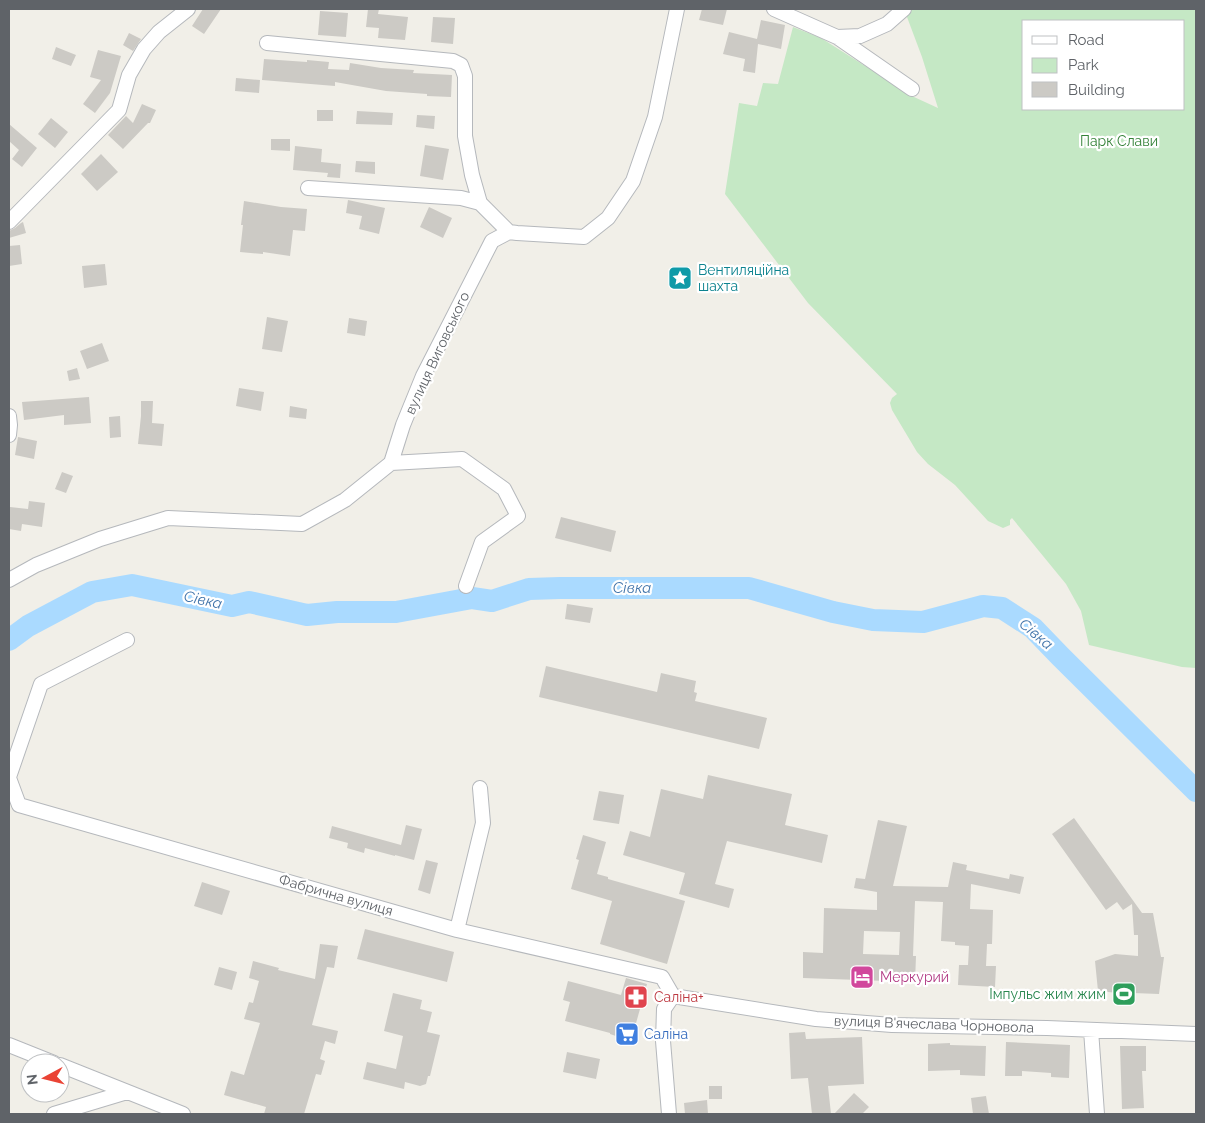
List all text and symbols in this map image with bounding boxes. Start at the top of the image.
legend [1022,20,1185,110]
text: Road [1068,31,1104,49]
text: Park [1068,56,1099,74]
text: Building [1068,81,1125,99]
park label: Парк Слави [1080,133,1158,149]
place label: Вентиляційна шахта [698,262,789,294]
place icon: Вентиляційна шахта [667,265,693,291]
street label: вулиця Виговського [402,289,472,417]
water label: Сівка [613,579,651,597]
water label: Сівка [182,587,224,613]
water label: Сівка [1015,615,1057,653]
street label: Фабрична вулиця [277,871,395,919]
hotel icon: Меркурий [849,964,875,990]
place label: Меркурий [880,969,949,985]
sports icon: Імпульс жим жим [1111,981,1137,1007]
pharmacy icon: Саліна+ [623,984,649,1010]
place label: Імпульс жим жим [989,986,1106,1002]
place label: Саліна+ [654,989,704,1005]
street label: вулиця В'ячеслава Чорновола [834,1013,1034,1035]
supermarket icon: Саліна [614,1021,640,1047]
place label: Саліна [644,1026,688,1042]
north arrow [20,1053,70,1103]
text: N [24,1073,41,1086]

